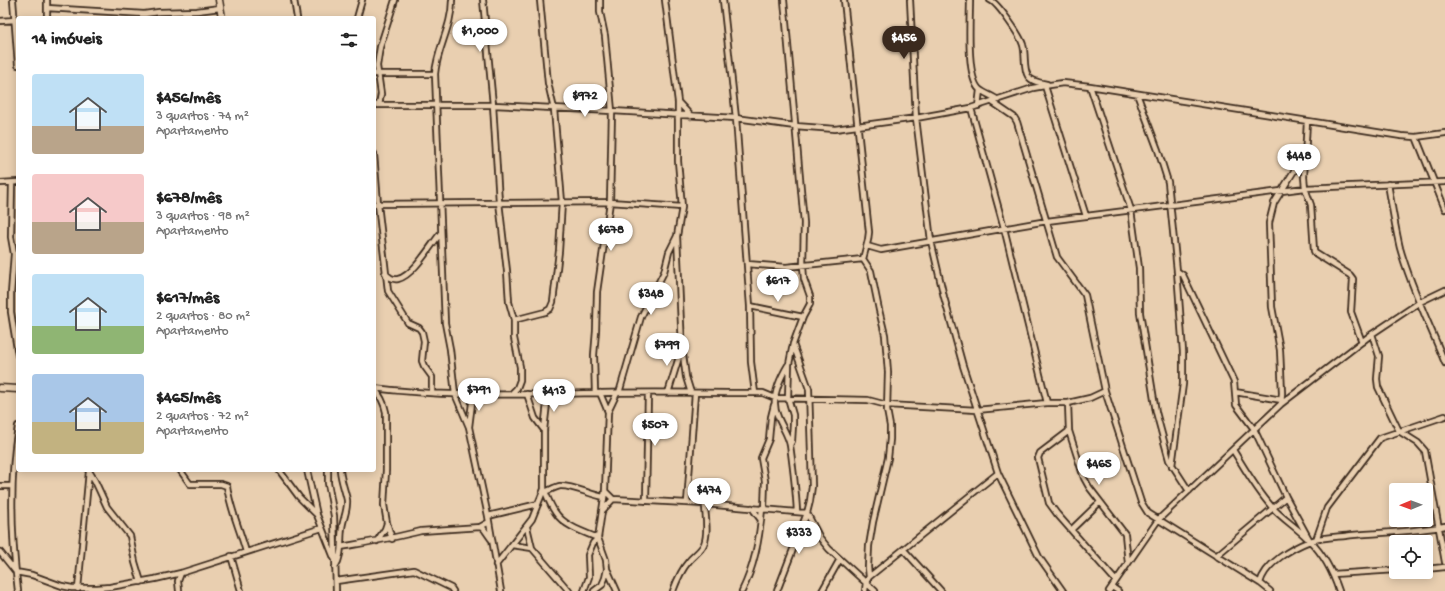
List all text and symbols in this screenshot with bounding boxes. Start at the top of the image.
pin: $1,000 [447,19,513,53]
text: $1,000 [461,24,499,39]
pin: $456 [880,26,928,60]
icon: filters [338,29,360,51]
text: 14 imóveis [32,30,102,50]
text: $456 [891,31,917,46]
pin: $972 [561,84,609,118]
text: $456/mês [156,89,220,109]
text: $972 [572,89,598,104]
icon: home [64,90,112,138]
text: 3 quartos · 74 m² [156,109,249,124]
text: Apartamento [156,124,229,139]
pin: $448 [1275,144,1323,178]
text: $448 [1286,149,1312,164]
text: $678/mês [156,189,222,209]
icon: home [64,190,112,238]
text: 3 quartos · 98 m² [156,209,250,224]
pin: $678 [587,218,635,252]
text: $678 [598,223,624,238]
text: Apartamento [156,224,229,239]
pin: $617 [754,269,802,303]
text: $617 [766,274,790,289]
pin: $348 [627,282,675,316]
text: $348 [638,287,664,302]
text: $617/mês [156,289,219,309]
icon: home [64,290,112,338]
text: 2 quartos · 80 m² [156,309,250,324]
text: Apartamento [156,324,229,339]
pin: $799 [643,333,691,367]
text: $799 [654,338,680,353]
pin: $791 [455,378,503,412]
pin: $413 [530,379,578,413]
text: $791 [467,383,491,398]
text: $413 [542,384,566,399]
text: $465/mês [156,389,220,409]
icon: home [64,390,112,438]
text: 2 quartos · 72 m² [156,409,249,424]
pin: $507 [631,413,679,447]
text: $507 [642,418,668,433]
text: Apartamento [156,424,229,439]
pin: $465 [1075,452,1123,486]
text: $465 [1086,457,1112,472]
pin: $474 [685,478,733,512]
text: $474 [697,483,721,498]
north arrow [1389,483,1433,527]
map controls [1389,483,1433,579]
pin: $333 [775,521,823,555]
text: $333 [786,526,812,541]
button: locate [1389,535,1433,579]

